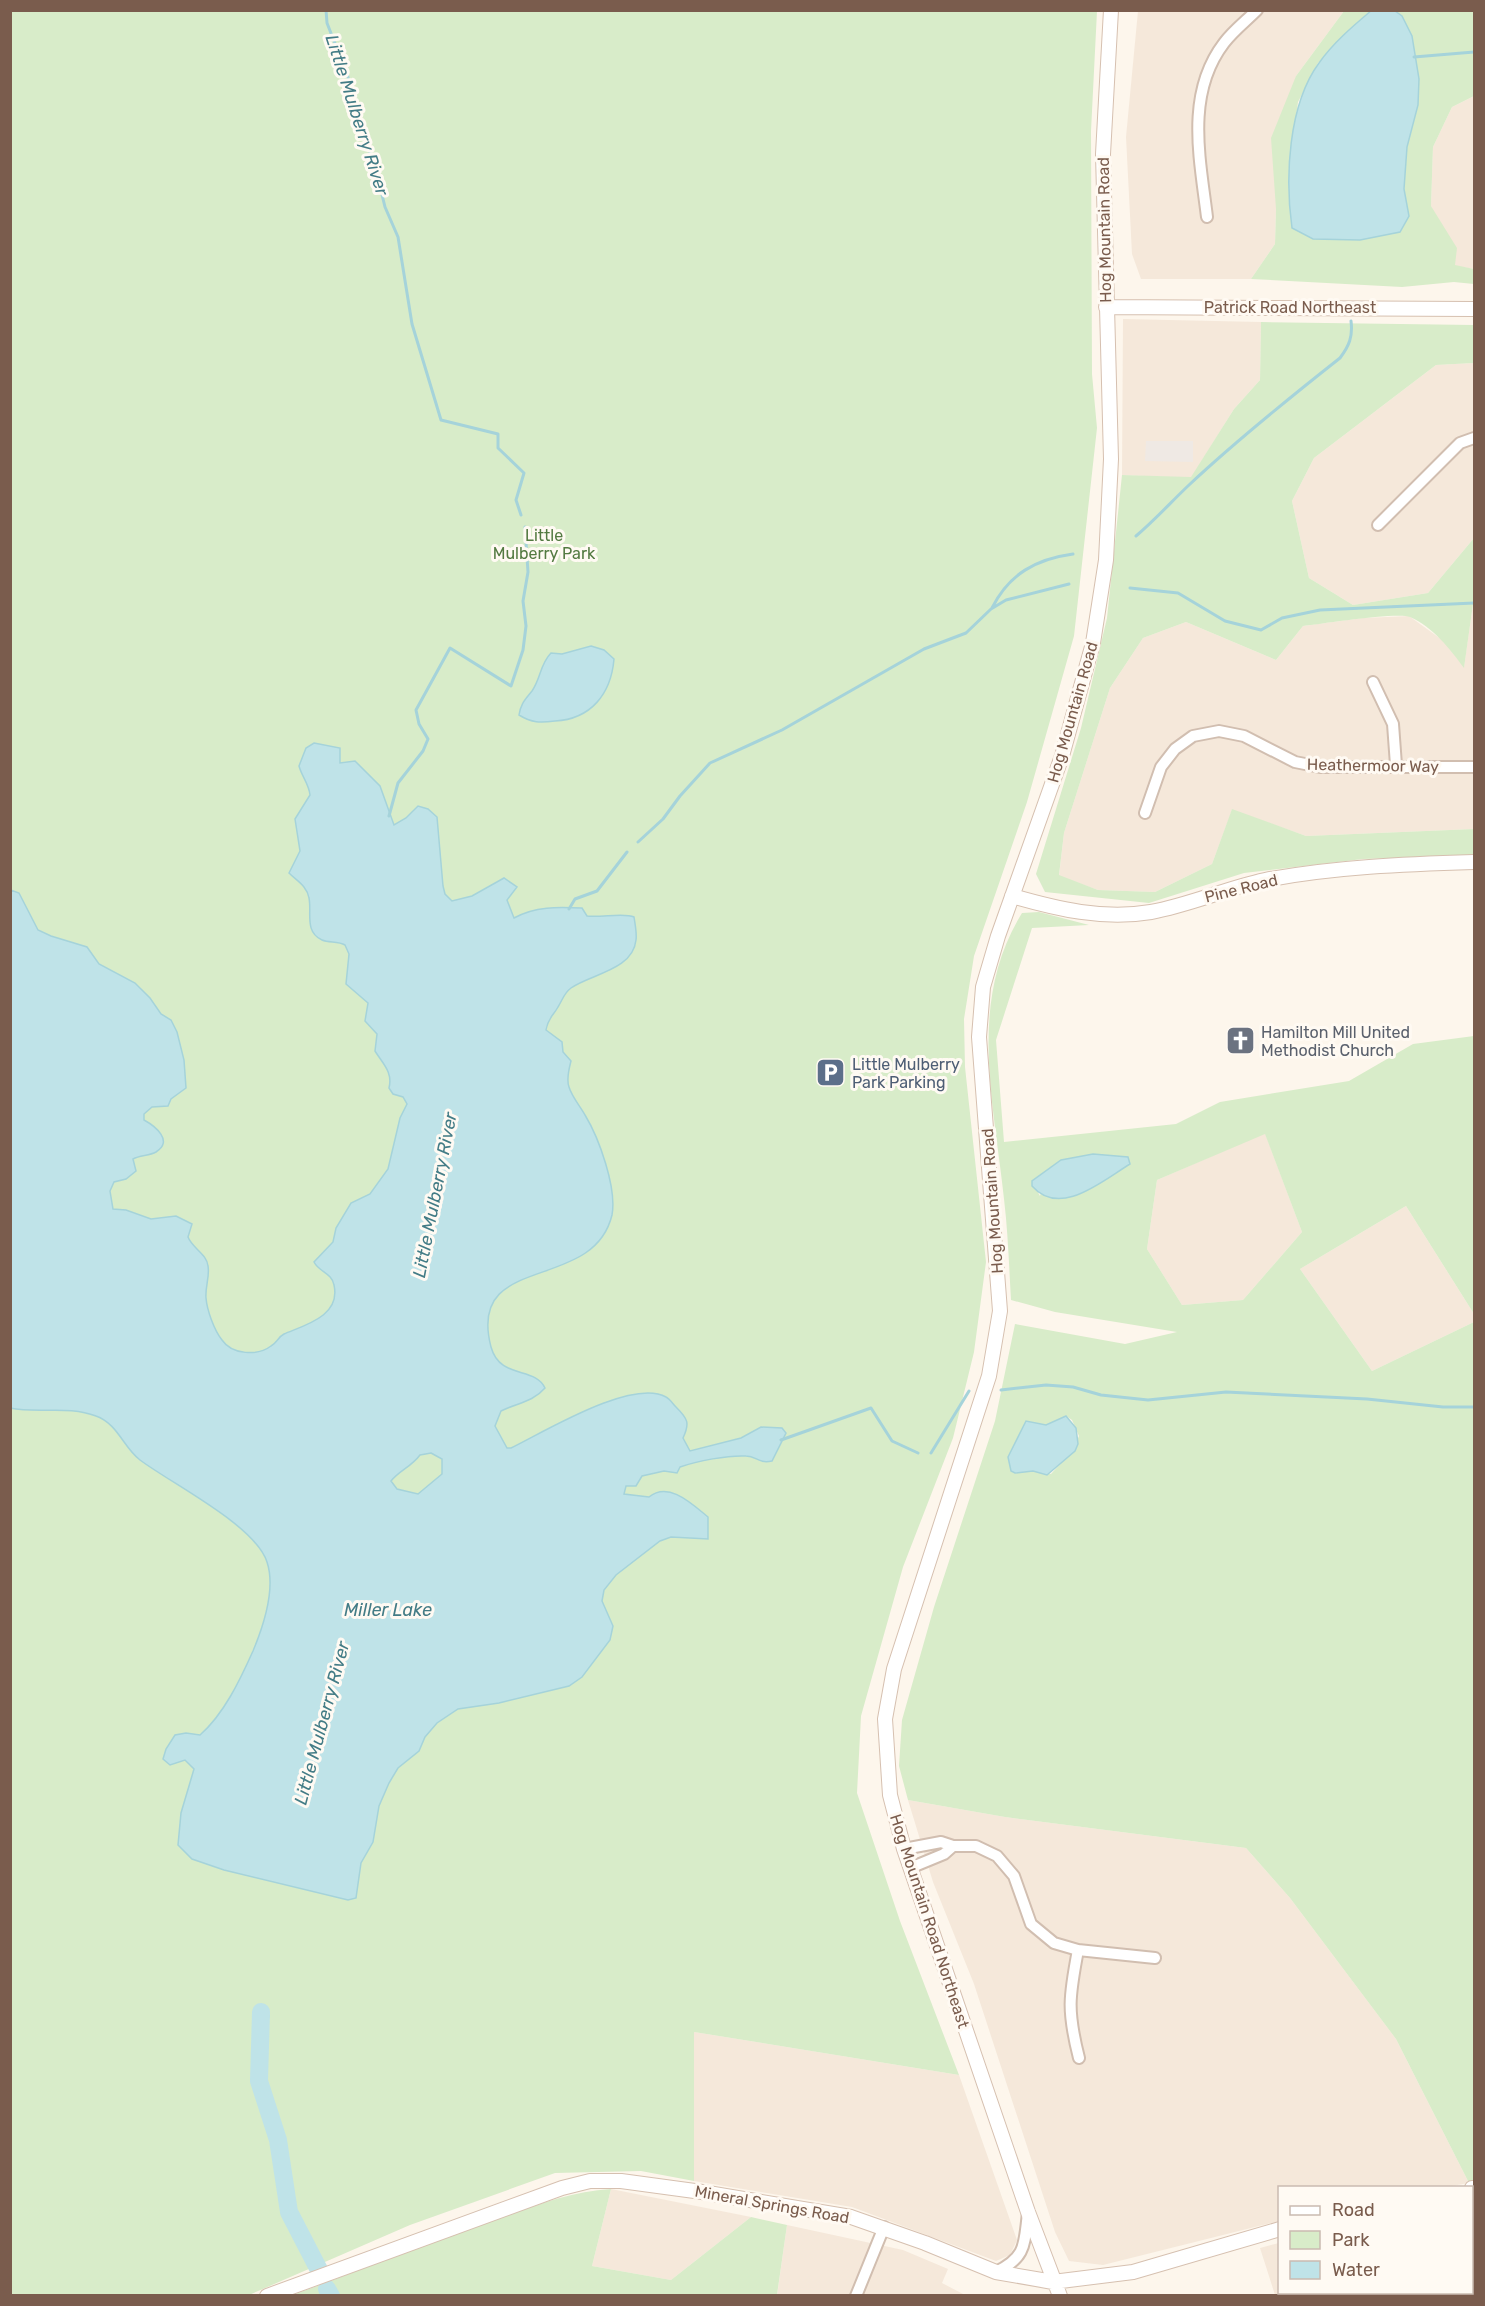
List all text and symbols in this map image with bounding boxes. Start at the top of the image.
water label: Little Mulberry River [321,32,394,199]
street label: Hog Mountain Road [1094,157,1115,303]
street label: Patrick Road Northeast [1204,298,1376,317]
park label: Little Mulberry Park [493,526,596,563]
street label: Hog Mountain Road [1043,639,1102,785]
street label: Heathermoor Way [1307,755,1439,776]
street label: Pine Road [1203,870,1280,907]
place label: Hamilton Mill United Methodist Church [1261,1023,1410,1060]
church icon: Hamilton Mill United Methodist Church [1224,1025,1256,1057]
place label: Little Mulberry Park Parking [852,1055,960,1092]
parking icon: Little Mulberry Park Parking [815,1057,847,1089]
water label: Little Mulberry River [408,1109,462,1280]
street label: Hog Mountain Road [978,1128,1007,1274]
water label: Miller Lake [344,1599,432,1621]
water label: Little Mulberry River [290,1638,355,1807]
street label: Hog Mountain Road Northeast [886,1812,973,2031]
street label: Mineral Springs Road [693,2182,851,2227]
legend [1278,2186,1473,2294]
text: Road [1332,2199,1375,2221]
text: Park [1332,2229,1370,2251]
text: Water [1332,2259,1380,2281]

